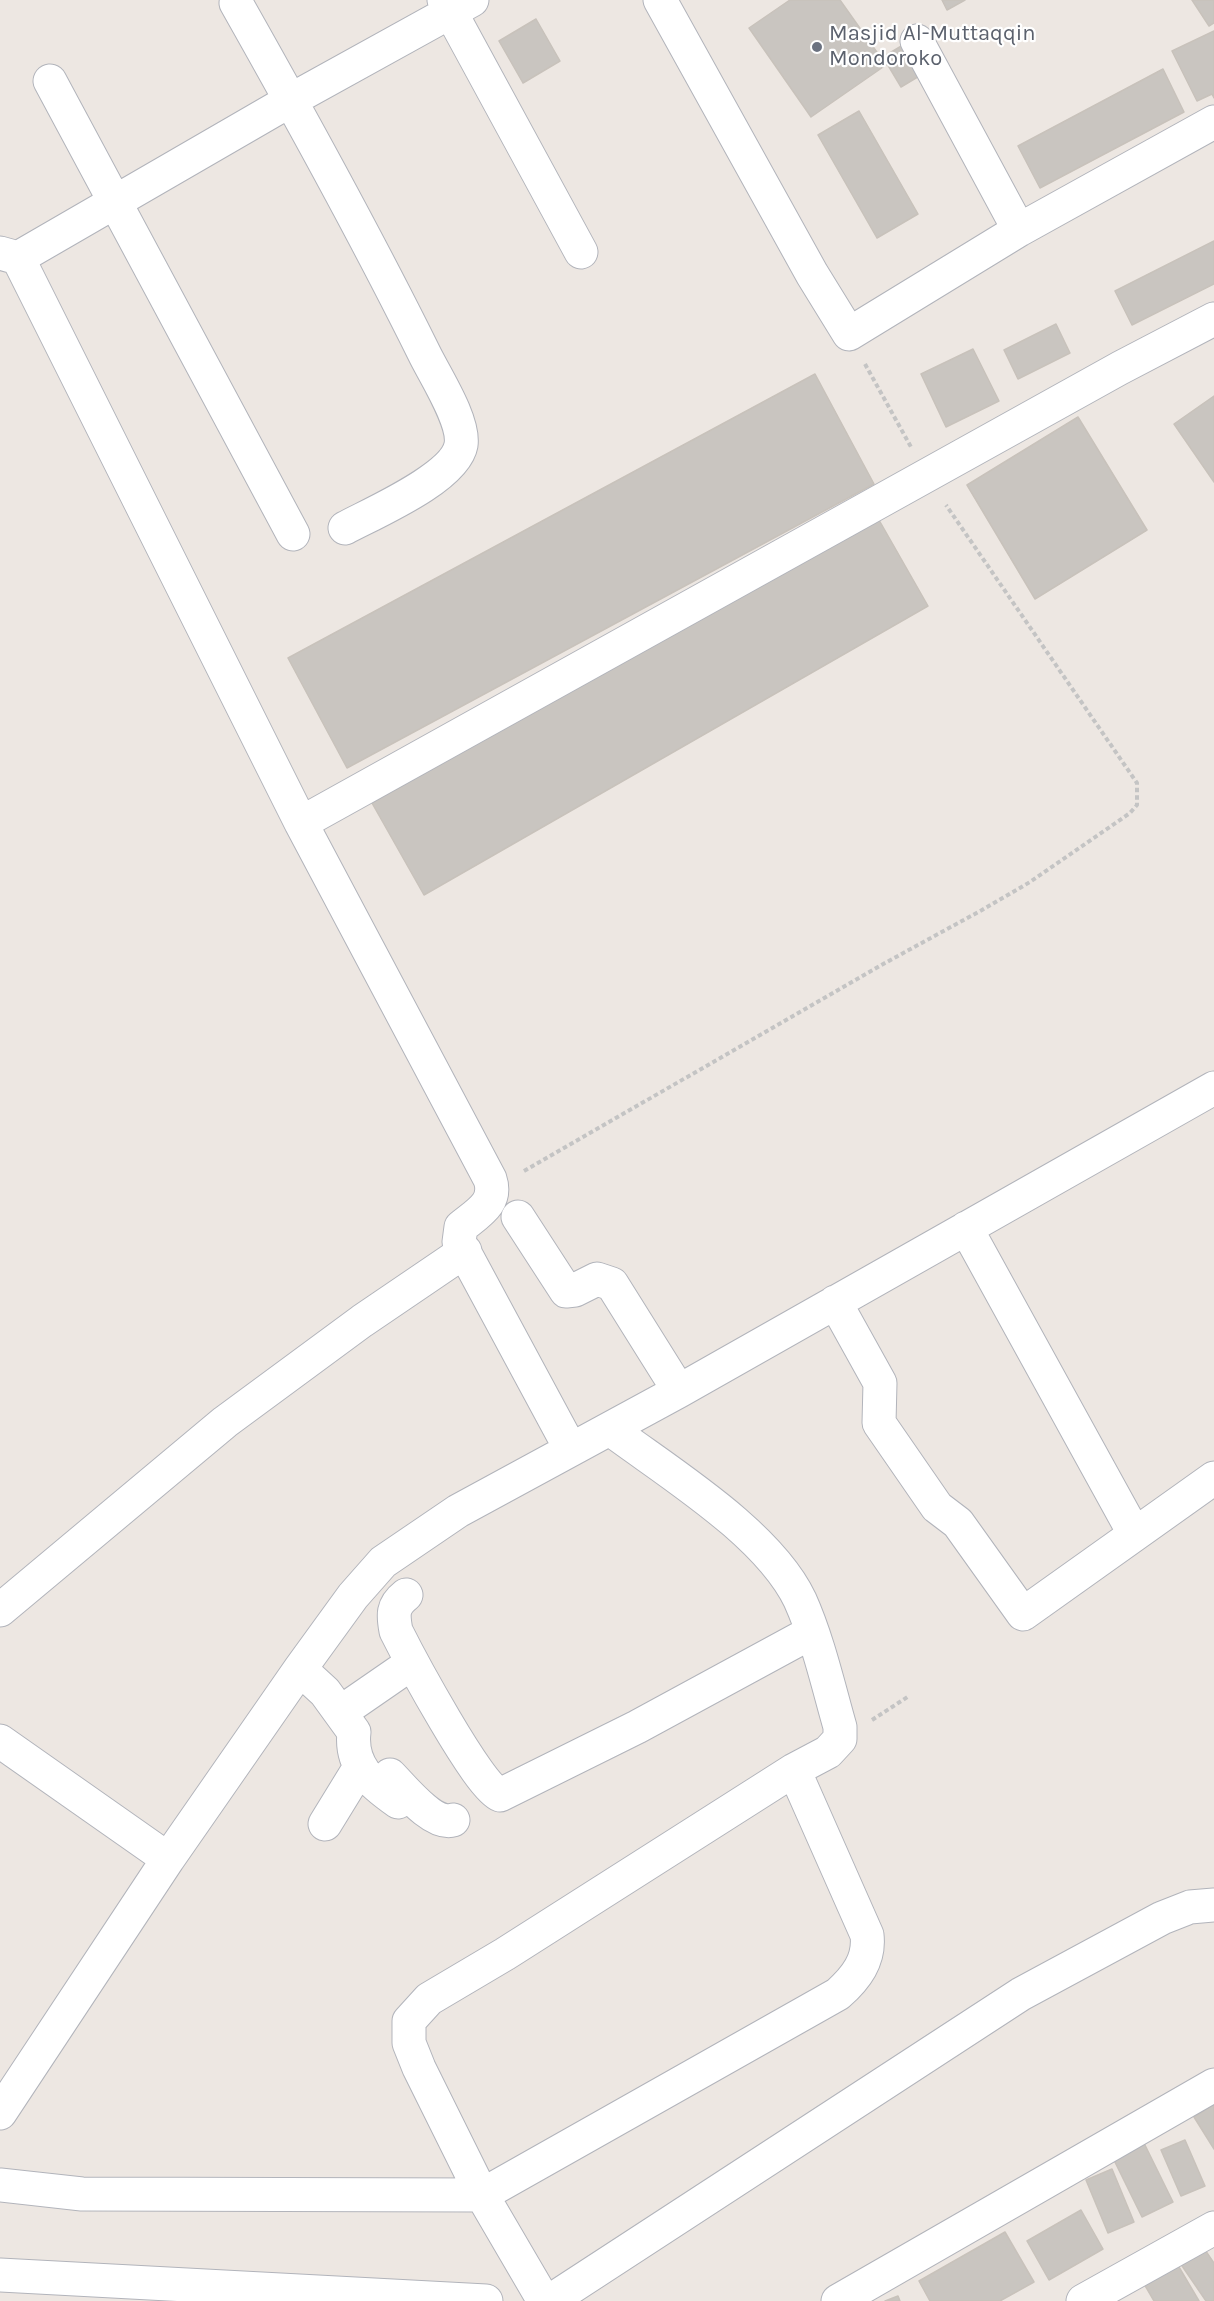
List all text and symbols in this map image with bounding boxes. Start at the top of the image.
place label: Masjid Al-Muttaqqin Mondoroko [829,21,1036,72]
marker: Masjid Al-Muttaqqin Mondoroko [810,40,824,54]

